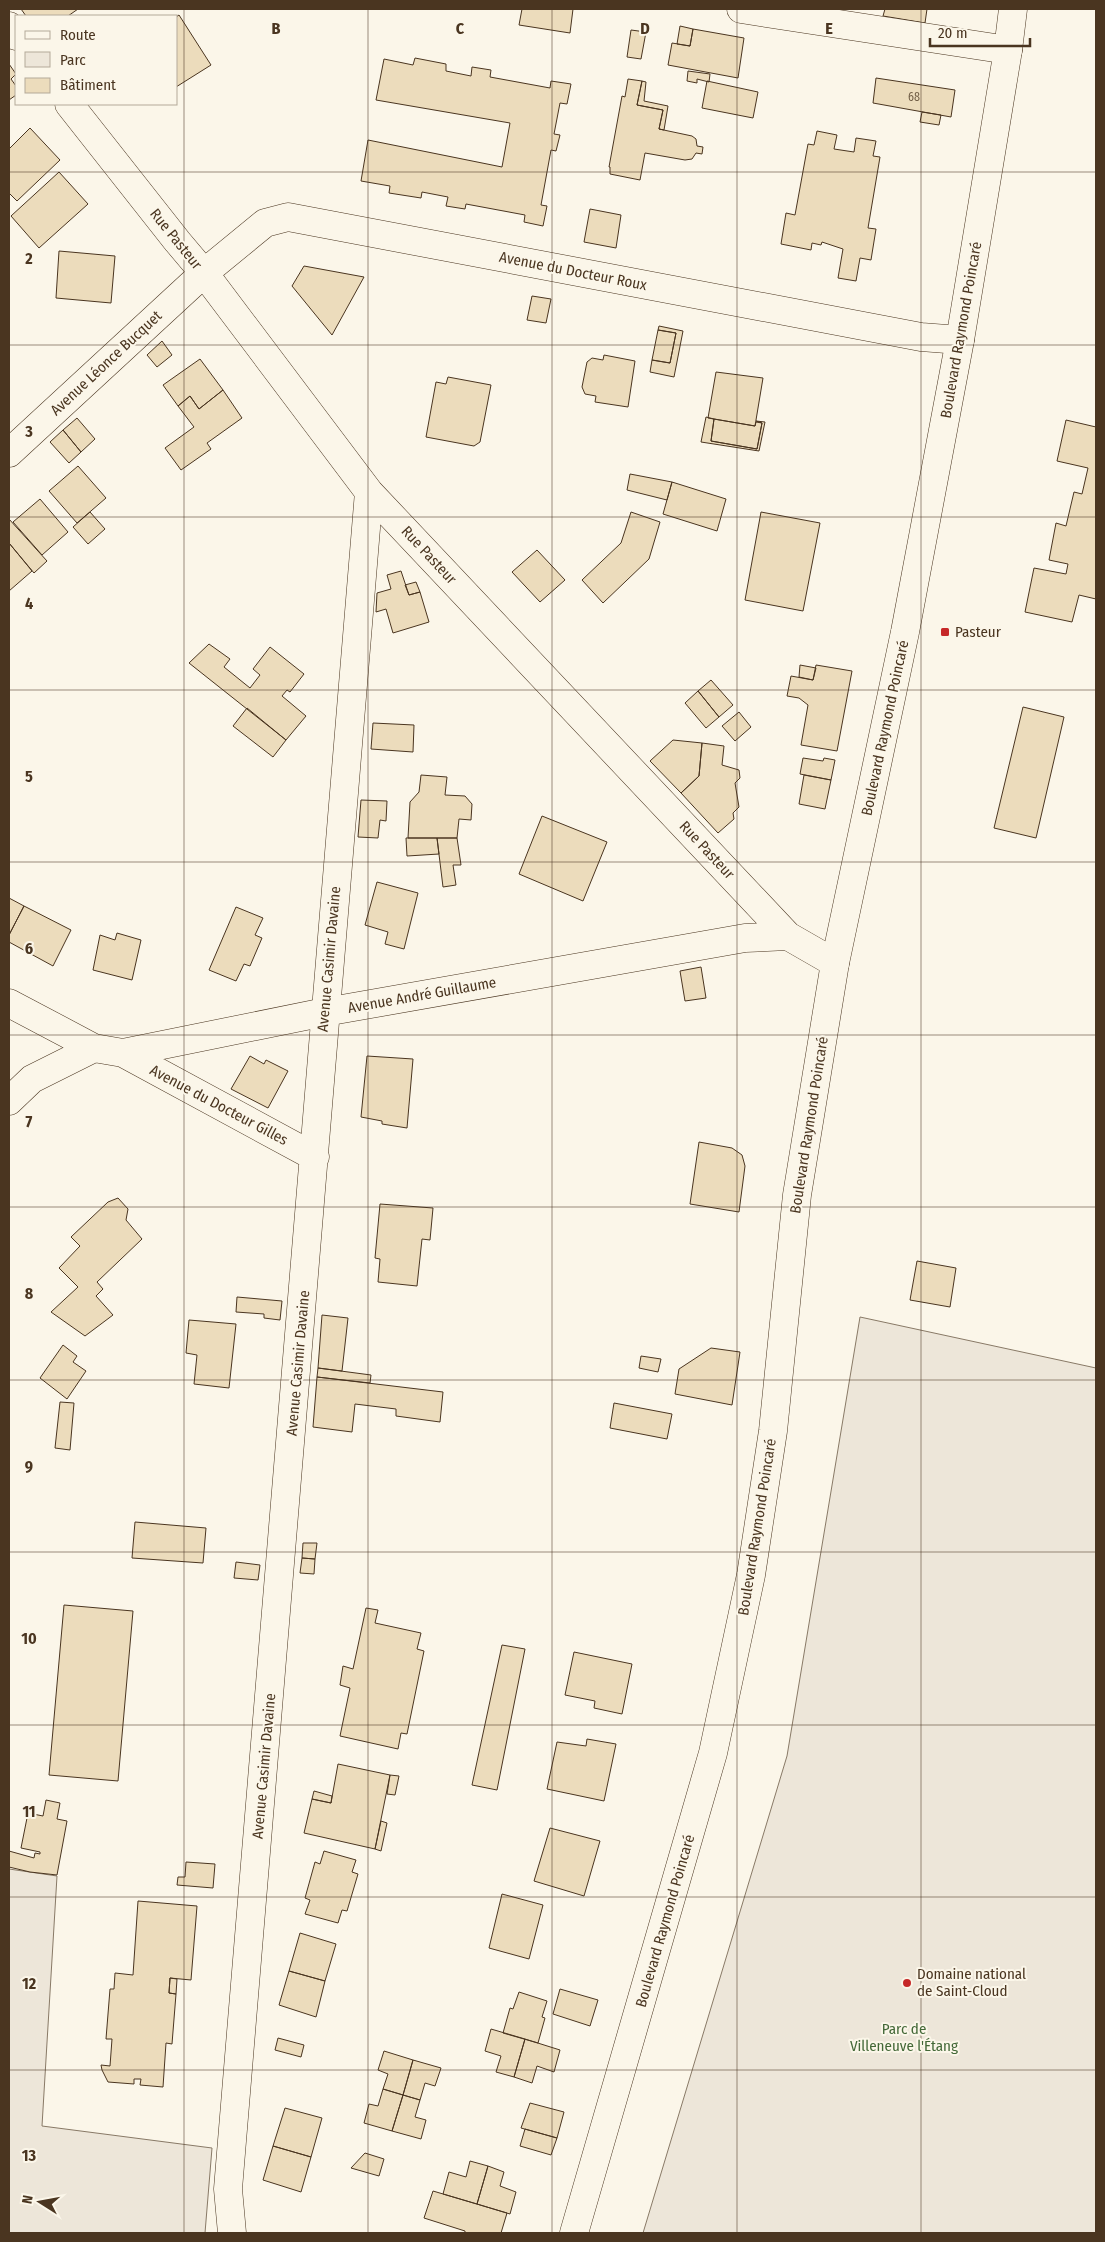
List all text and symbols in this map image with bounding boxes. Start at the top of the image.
legend [15,15,178,105]
scale bar [930,15,1030,47]
text: B [272,19,281,38]
text: C [456,19,465,38]
text: D [640,19,650,38]
text: E [825,19,833,38]
text: 20 m [938,24,968,42]
text: Route [60,26,96,44]
text: Parc [60,51,86,69]
text: Bâtiment [60,76,116,94]
house number: 68 [908,90,920,104]
street label: Rue Pasteur [146,205,206,274]
street label: Boulevard Raymond Poincaré [937,240,985,420]
street label: Avenue du Docteur Roux [498,248,649,294]
text: 2 [24,249,33,268]
street label: Avenue Léonce Bucquet [47,307,165,419]
text: 3 [24,422,33,441]
street label: Rue Pasteur [398,522,461,588]
text: 4 [25,594,33,613]
place label: Pasteur [955,623,1002,641]
marker: Pasteur [939,626,951,638]
street label: Boulevard Raymond Poincaré [858,639,912,817]
text: 5 [25,767,33,786]
street label: Rue Pasteur [676,817,739,883]
street label: Avenue Casimir Davaine [314,885,344,1033]
text: 6 [25,939,33,958]
street label: Avenue André Guillaume [346,973,498,1017]
street label: Boulevard Raymond Poincaré [786,1035,832,1215]
street label: Avenue du Docteur Gilles [147,1061,291,1149]
text: 7 [26,1112,33,1131]
text: 8 [25,1284,34,1303]
street label: Avenue Casimir Davaine [283,1289,313,1437]
street label: Boulevard Raymond Poincaré [734,1437,780,1617]
text: 9 [25,1457,33,1476]
text: 10 [21,1629,37,1648]
street label: Avenue Casimir Davaine [249,1692,279,1840]
text: 11 [22,1802,36,1821]
street label: Boulevard Raymond Poincaré [632,1833,698,2009]
place label: Domaine national de Saint-Cloud [917,1965,1026,2000]
text: 12 [22,1974,37,1993]
marker: Domaine national de Saint-Cloud [901,1977,913,1989]
park label: Parc de Villeneuve l'Étang [850,2020,958,2055]
text: 13 [22,2146,37,2165]
north arrow [15,2177,65,2227]
text: N [19,2194,37,2205]

